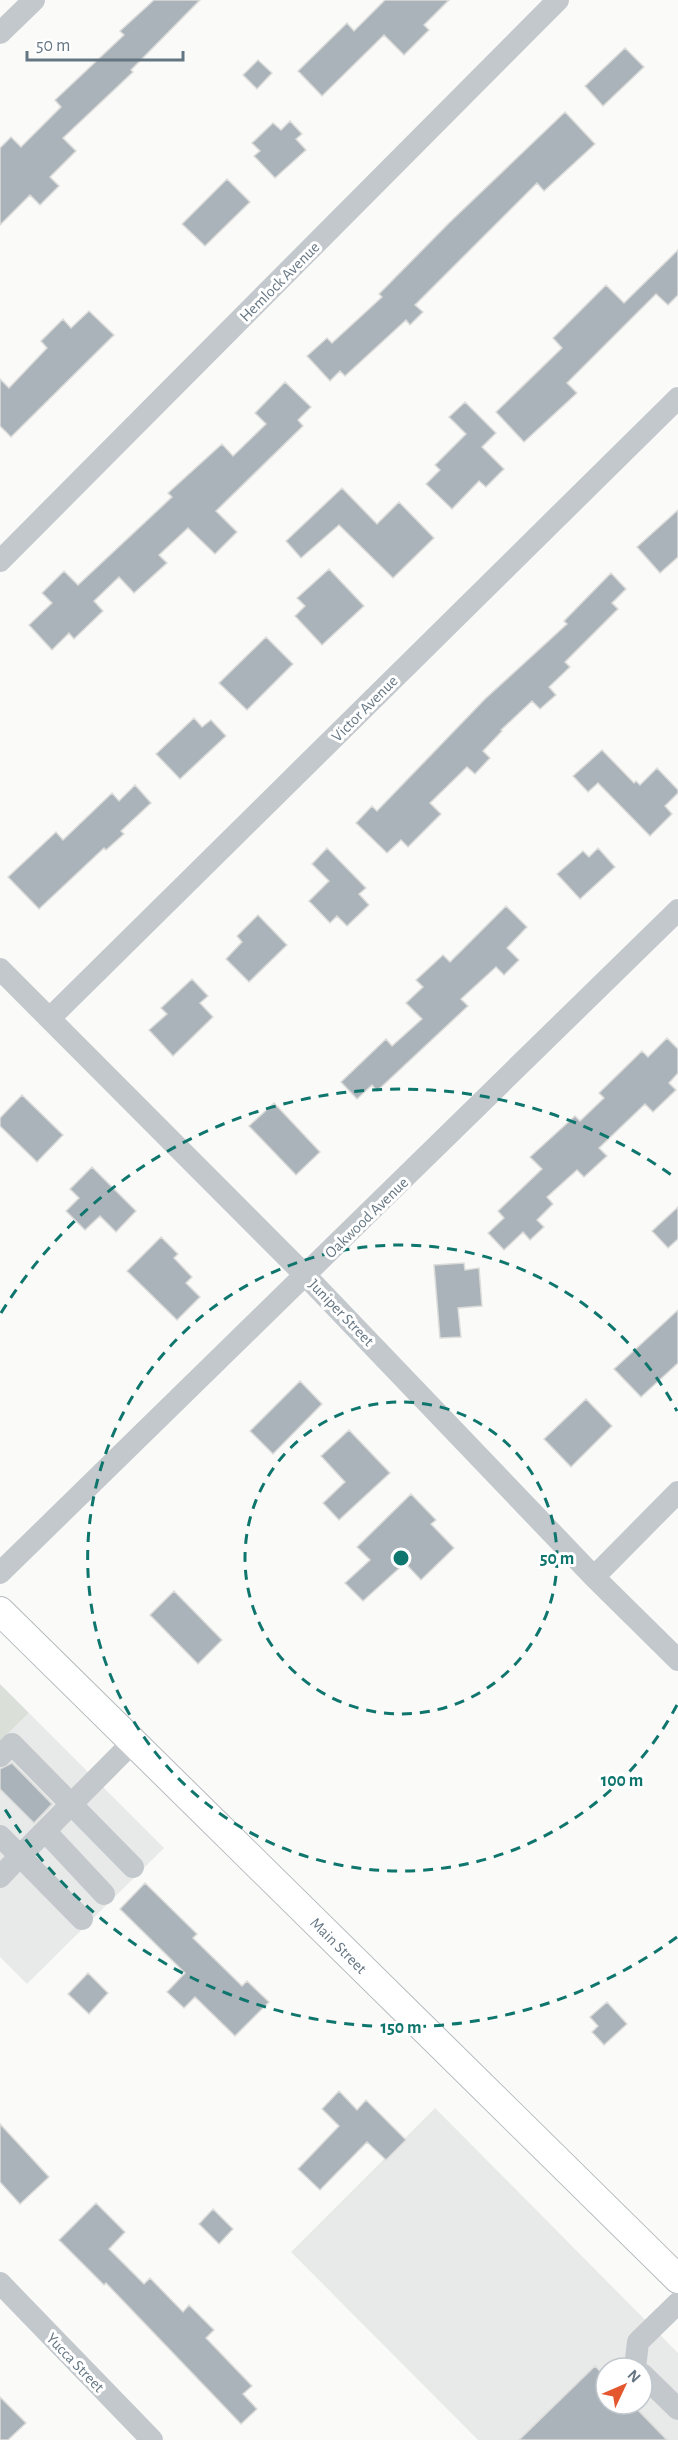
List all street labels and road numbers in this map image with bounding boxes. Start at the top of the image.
street label: Hemlock Avenue [237,239,323,325]
street label: Victor Avenue [329,673,401,745]
street label: Oakwood Avenue [322,1174,411,1261]
street label: Juniper Street [306,1276,377,1349]
street label: Main Street [307,1914,370,1977]
street label: Yucca Street [43,2330,107,2395]

